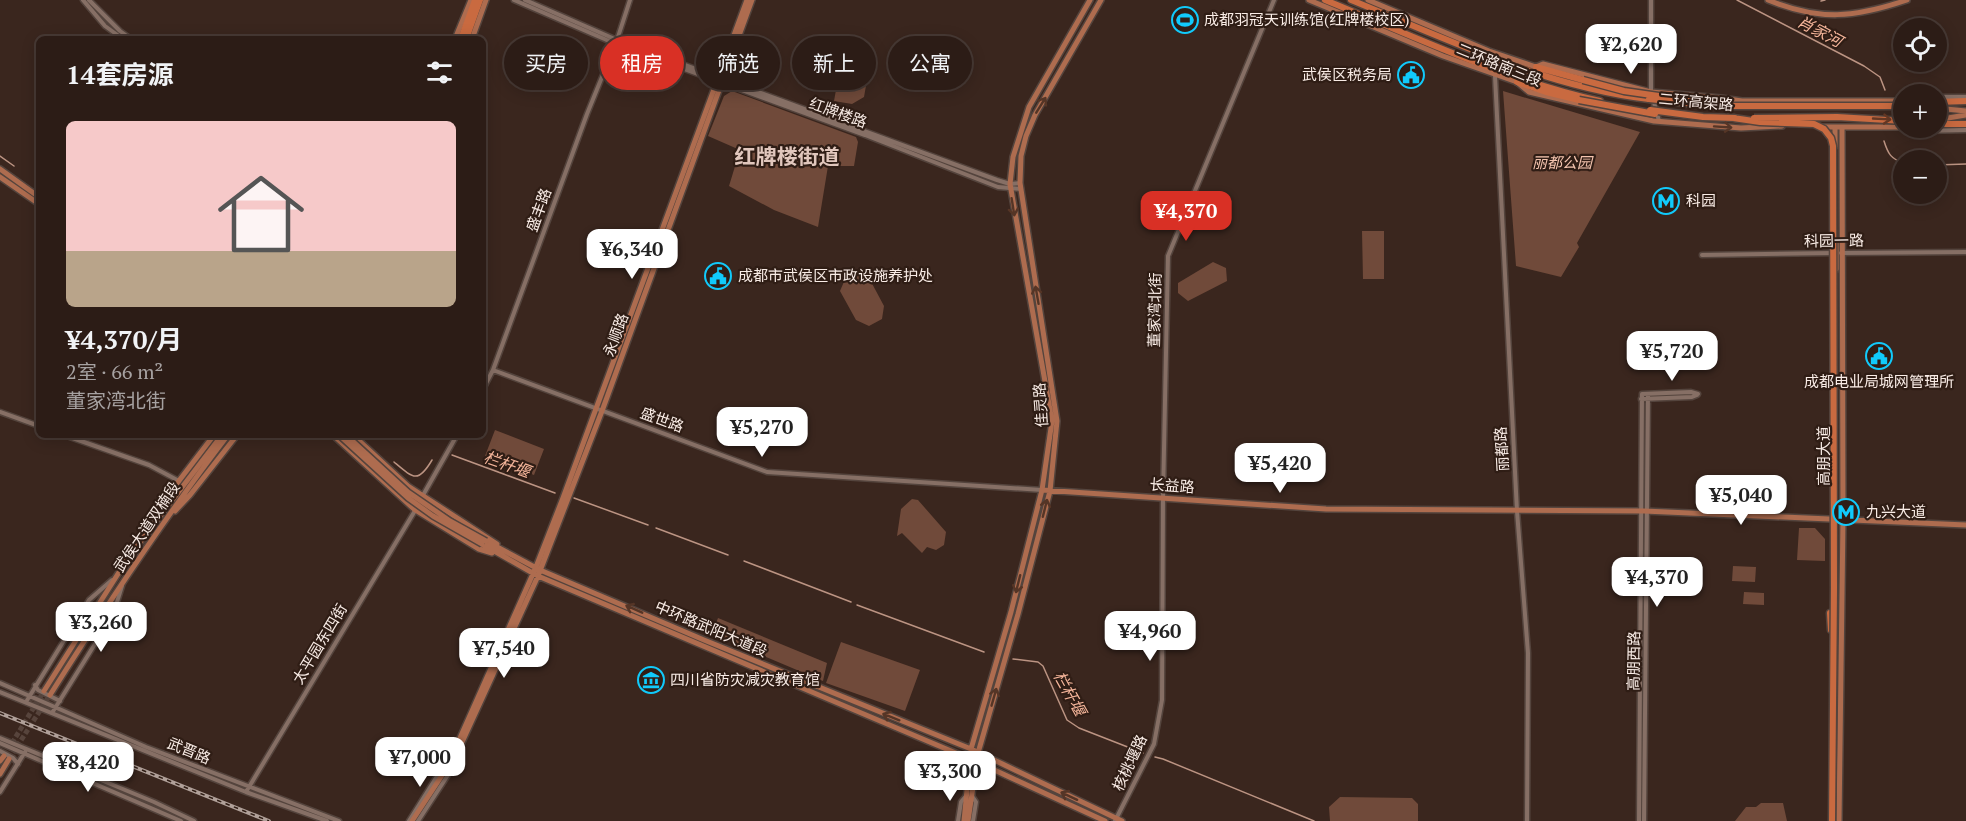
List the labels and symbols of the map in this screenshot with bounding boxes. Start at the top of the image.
sports icon: 成都羽冠天训练馆(红牌楼校区) [1170,5,1200,35]
place label: 成都羽冠天训练馆(红牌楼校区) [1204,9,1409,29]
water label: 肖家河 [1794,10,1849,53]
pin: ¥2,620 [1582,24,1680,75]
street label: 二环路南三段 [1454,38,1545,90]
public building icon: 武侯区税务局 [1396,60,1426,90]
place label: 武侯区税务局 [1302,64,1392,84]
street label: 二环高架路 [1658,88,1734,114]
street label: 红牌楼路 [807,92,870,132]
one-way arrow [1036,97,1048,114]
one-way arrow [1871,113,1891,124]
one-way arrow [1712,121,1732,132]
district label: 红牌楼街道 [735,142,840,170]
park label: 丽都公园 [1532,152,1594,172]
street label: 盛丰路 [521,185,555,234]
metro station icon: 科园 [1651,186,1681,216]
place label: 科园 [1686,190,1716,210]
pin: ¥4,370 [1137,191,1235,242]
one-way arrow [1008,197,1019,217]
pin: ¥6,340 [583,229,681,280]
street label: 科园一路 [1804,229,1864,251]
public building icon: 成都市武侯区市政设施养护处 [703,261,733,291]
place label: 成都市武侯区市政设施养护处 [738,265,933,285]
street label: 董家湾北街 [1143,272,1165,348]
one-way arrow [1031,285,1042,305]
street label: 永顺路 [598,310,632,359]
pin: ¥5,720 [1623,331,1721,382]
public building icon: 成都电业局城网管理所 [1864,341,1894,371]
place label: 成都电业局城网管理所 [1804,371,1954,391]
street label: 佳灵路 [1028,382,1052,428]
street label: 盛世路 [638,402,687,436]
pin: ¥5,270 [713,407,811,458]
street label: 丽都路 [1490,426,1512,472]
street label: 高朋大道 [1813,426,1833,486]
pin: ¥5,420 [1231,443,1329,494]
water label: 栏杆堰 [481,445,536,484]
street label: 长益路 [1149,473,1195,497]
pin: ¥5,040 [1692,475,1790,526]
street label: 武侯大道双楠段 [109,477,184,576]
metro station icon: 九兴大道 [1831,497,1861,527]
one-way arrow [1040,499,1052,518]
place label: 九兴大道 [1866,501,1926,521]
pin: ¥4,370 [1608,557,1706,608]
one-way arrow [1011,575,1023,594]
street label: 中环路武阳大道段 [652,595,771,661]
street label: 太平园东四街 [287,600,351,687]
pin: ¥3,260 [52,602,150,653]
one-way arrow [625,603,643,614]
pin: ¥4,960 [1101,611,1199,662]
pin: ¥7,540 [455,628,553,679]
street label: 高朋西路 [1622,631,1644,691]
museum icon: 四川省防灾减灾教育馆 [636,665,666,695]
water label: 栏杆堰 [1049,667,1093,722]
place label: 四川省防灾减灾教育馆 [670,669,820,689]
one-way arrow [989,687,1001,706]
one-way arrow [883,711,901,722]
street label: 核桃堰路 [1107,731,1151,794]
street label: 武晋路 [165,732,214,768]
pin: ¥7,000 [371,737,469,788]
pin: ¥8,420 [39,742,137,793]
pin: ¥3,300 [901,751,999,802]
one-way arrow [1061,789,1079,801]

